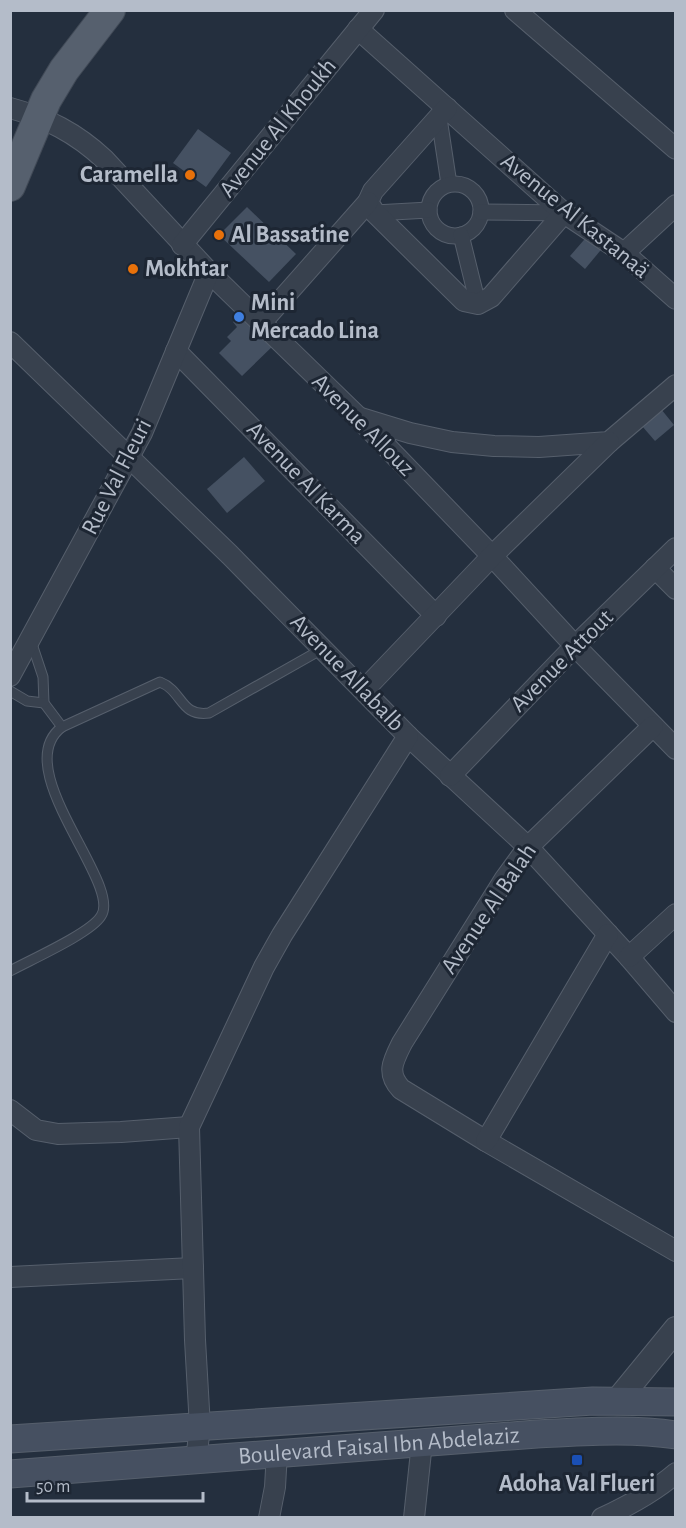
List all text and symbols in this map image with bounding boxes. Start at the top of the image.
street label: Avenue Al Khoukh [215,54,341,202]
street label: Avenue Al Kastanaä [496,149,654,283]
place label: Caramella [80,163,178,187]
marker: Caramella [183,168,197,182]
place label: Al Bassatine [231,223,349,247]
marker: Al Bassatine [212,228,226,242]
place label: Mokhtar [145,257,229,281]
marker: Mokhtar [126,262,140,276]
place label: Mini Mercado Lina [251,291,379,343]
marker: Mini Mercado Lina [232,310,246,324]
street label: Avenue Allouz [307,369,419,481]
street label: Rue Val Fleuri [78,415,156,539]
street label: Avenue Al Karma [242,417,370,549]
street label: Avenue Attout [506,605,618,717]
street label: Avenue Allabalb [285,610,409,736]
street label: Avenue Al Balah [437,840,541,978]
street label: Boulevard Faisal Ibn Abdelaziz [237,1423,521,1469]
marker: Adoha Val Flueri [570,1453,584,1467]
scale bar [27,1465,202,1503]
place label: Adoha Val Flueri [499,1472,655,1496]
text: 50 m [36,1478,70,1496]

